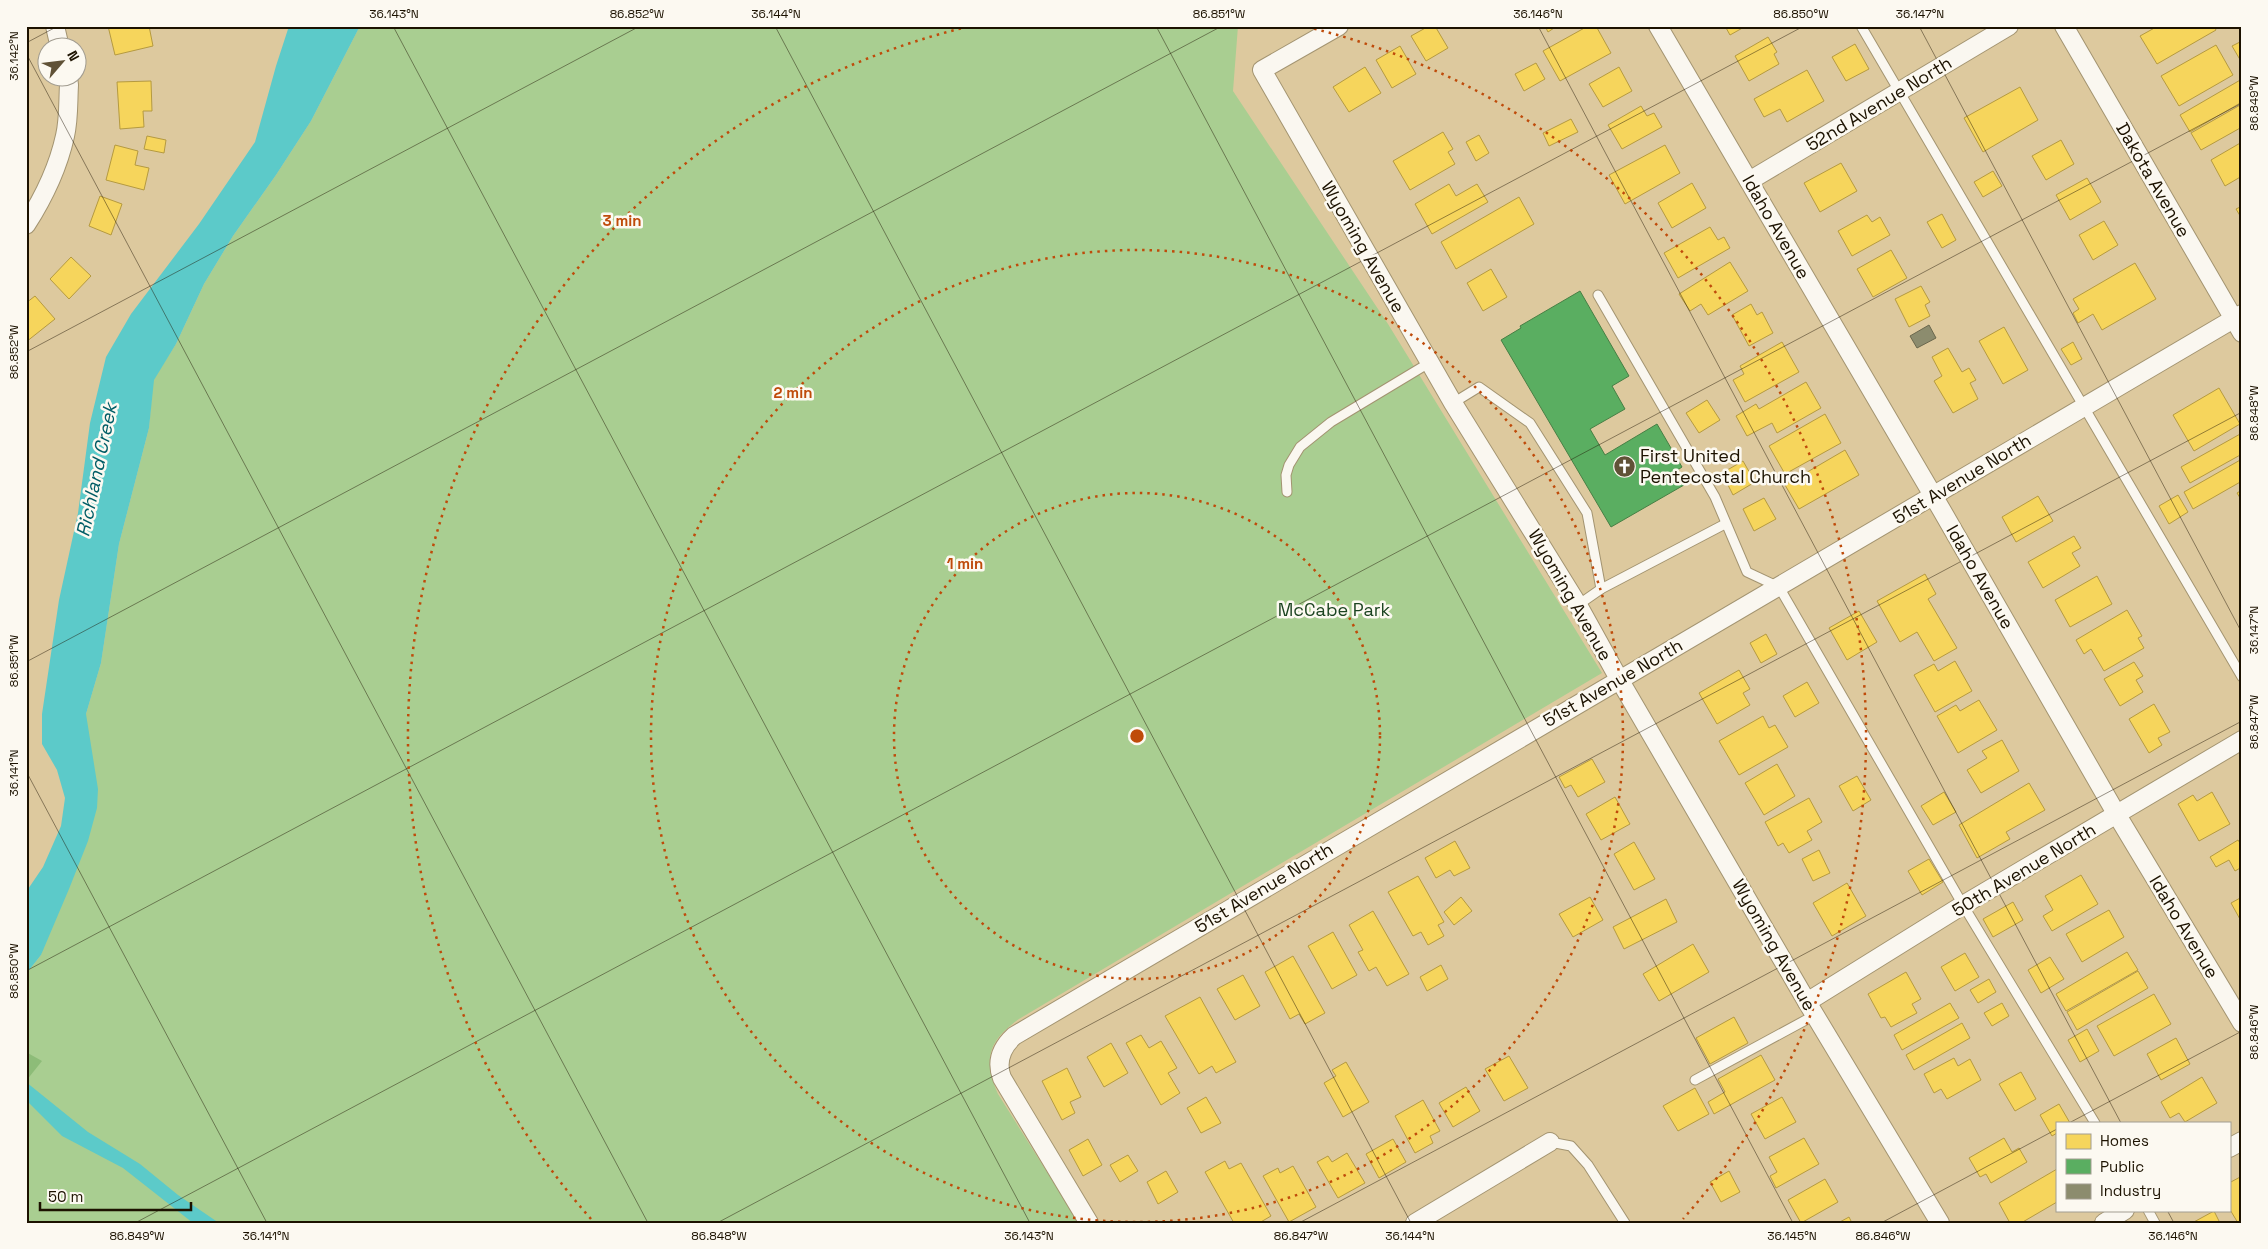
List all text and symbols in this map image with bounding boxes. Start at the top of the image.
text: 36.143°N [369,6,419,22]
text: 86.852°W [610,6,665,22]
text: 36.144°N [751,6,801,22]
text: 86.851°W [1193,6,1246,22]
text: 36.146°N [1513,6,1563,22]
text: 86.850°W [1773,6,1829,22]
text: 36.147°N [1896,6,1944,22]
text: 36.142°N [6,31,22,81]
north arrow [38,38,88,88]
text: N [63,48,84,64]
street label: 52nd Avenue North [1802,51,1956,156]
text: 86.849°W [2246,75,2262,131]
street label: Dakota Avenue [2111,118,2196,241]
street label: Idaho Avenue [1737,171,1816,283]
street label: Wyoming Avenue [1316,177,1410,317]
text: 3 min [603,211,641,230]
text: 86.852°W [6,324,22,379]
text: 2 min [774,383,812,402]
text: 86.848°W [2246,385,2262,441]
water label: Richland Creek [70,398,123,539]
street label: 51st Avenue North [1888,428,2035,529]
place label: First United Pentecostal Church [1640,444,1811,488]
church icon: First United Pentecostal Church [1612,454,1636,478]
street label: Idaho Avenue [1941,521,2020,633]
street label: Wyoming Avenue [1523,525,1617,665]
text: 1 min [947,554,983,573]
park label: McCabe Park [1278,598,1391,621]
text: 36.147°N [2246,606,2262,654]
street label: 51st Avenue North [1539,633,1687,732]
text: 86.851°W [6,634,22,687]
text: 86.847°W [2246,694,2262,749]
centre of rings [1128,727,1146,745]
text: 36.141°N [6,750,22,796]
street label: 50th Avenue North [1948,818,2100,922]
street label: 51st Avenue North [1190,837,1337,938]
street label: Idaho Avenue [2145,871,2224,983]
street label: Wyoming Avenue [1727,875,1821,1015]
text: 86.850°W [6,943,22,999]
text: 86.846°W [2246,1004,2262,1060]
legend [2056,1122,2230,1212]
text: Homes [2100,1131,2149,1150]
text: Public [2100,1157,2144,1176]
scale bar [40,1179,191,1211]
text: Industry [2100,1181,2161,1200]
text: 50 m [48,1187,83,1206]
text: 86.849°W [109,1228,165,1244]
text: 36.141°N [243,1228,289,1244]
text: 86.848°W [691,1228,747,1244]
text: 36.143°N [1004,1228,1054,1244]
text: 86.847°W [1274,1228,1329,1244]
text: 36.144°N [1385,1228,1435,1244]
text: 36.145°N [1767,1228,1817,1244]
text: 86.846°W [1855,1228,1911,1244]
text: 36.146°N [2148,1228,2198,1244]

